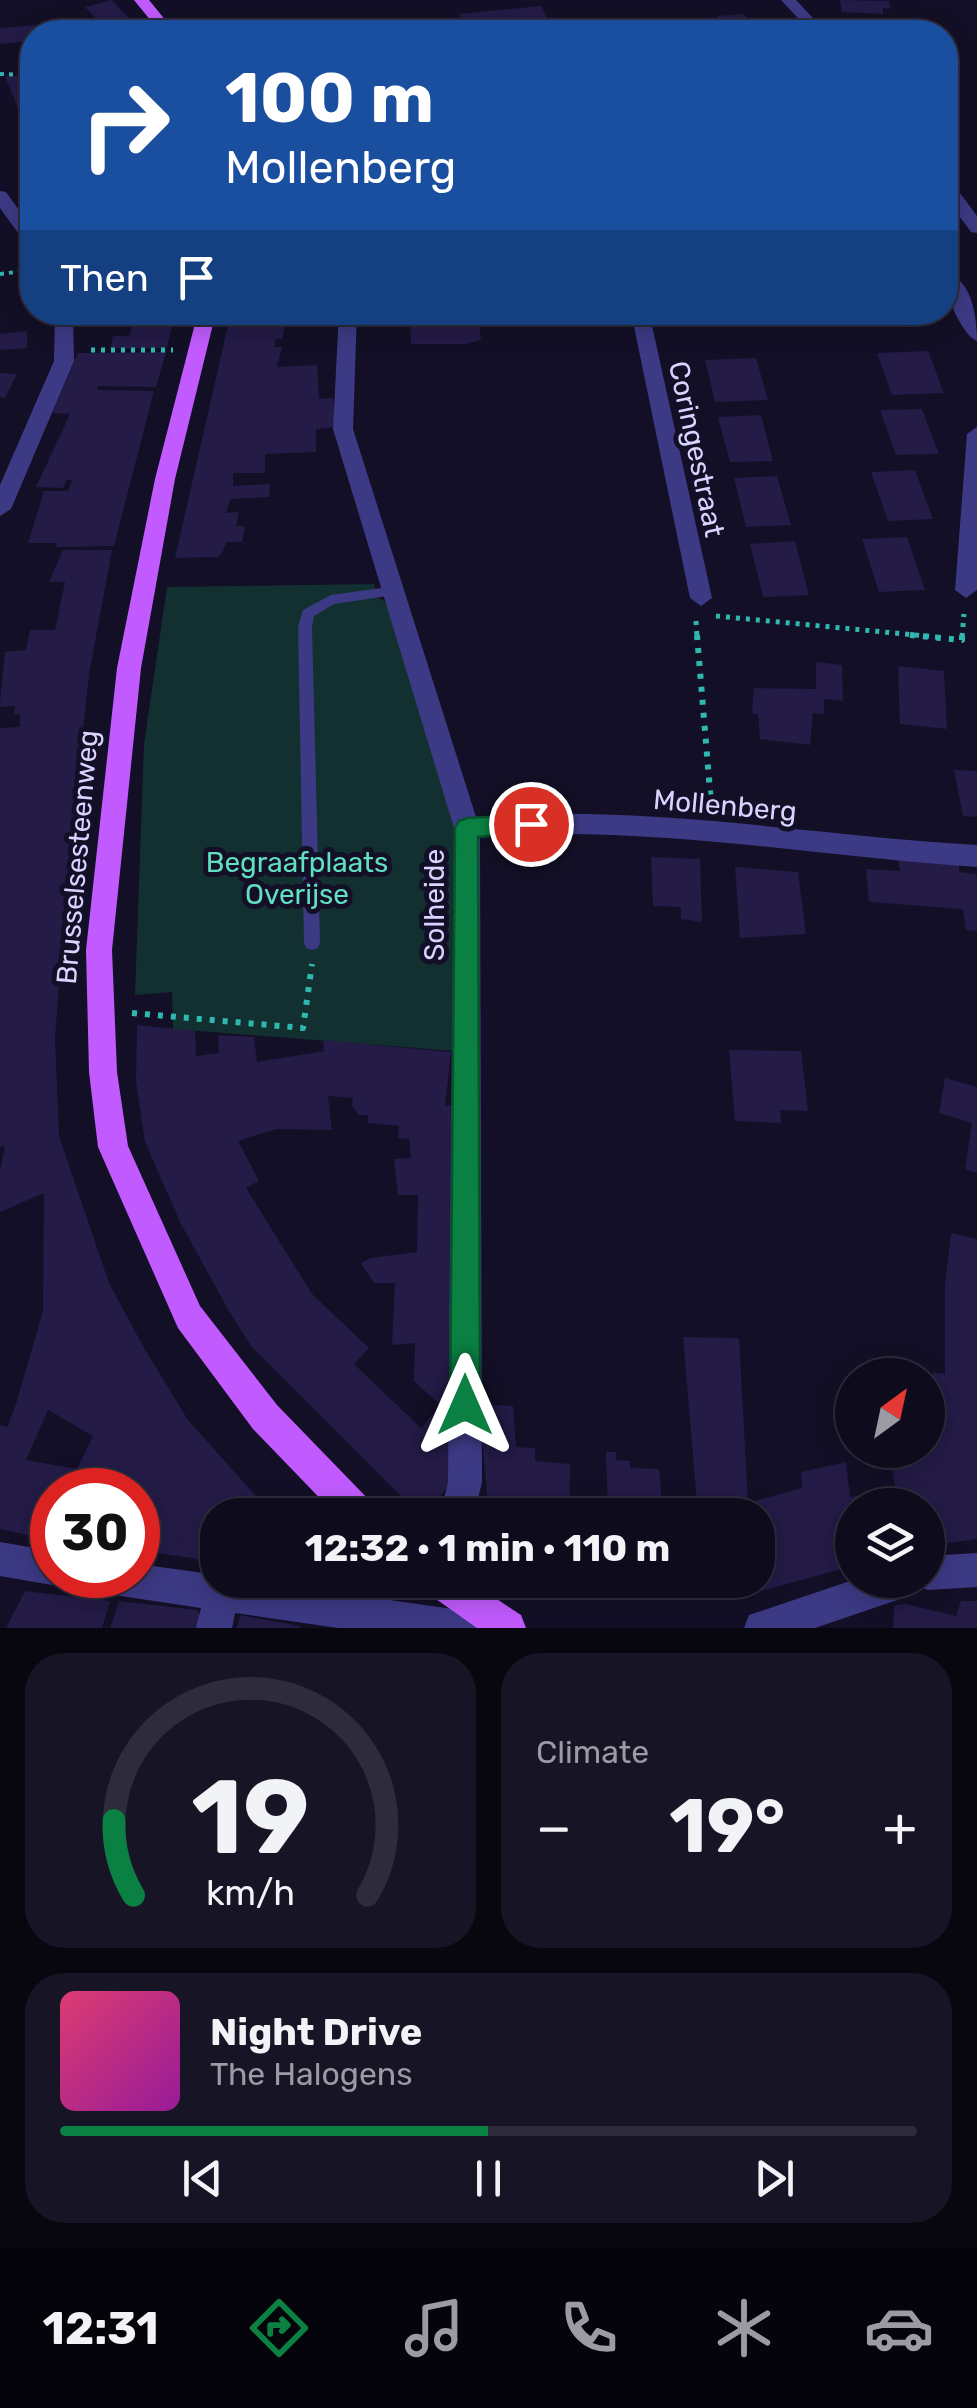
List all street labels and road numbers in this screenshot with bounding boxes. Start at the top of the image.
street label: Coringestraat [662,358,731,540]
street label: Brusselsesteenweg [50,729,105,986]
street label: Mollenberg [652,783,798,828]
street label: Solheide [418,849,451,961]

